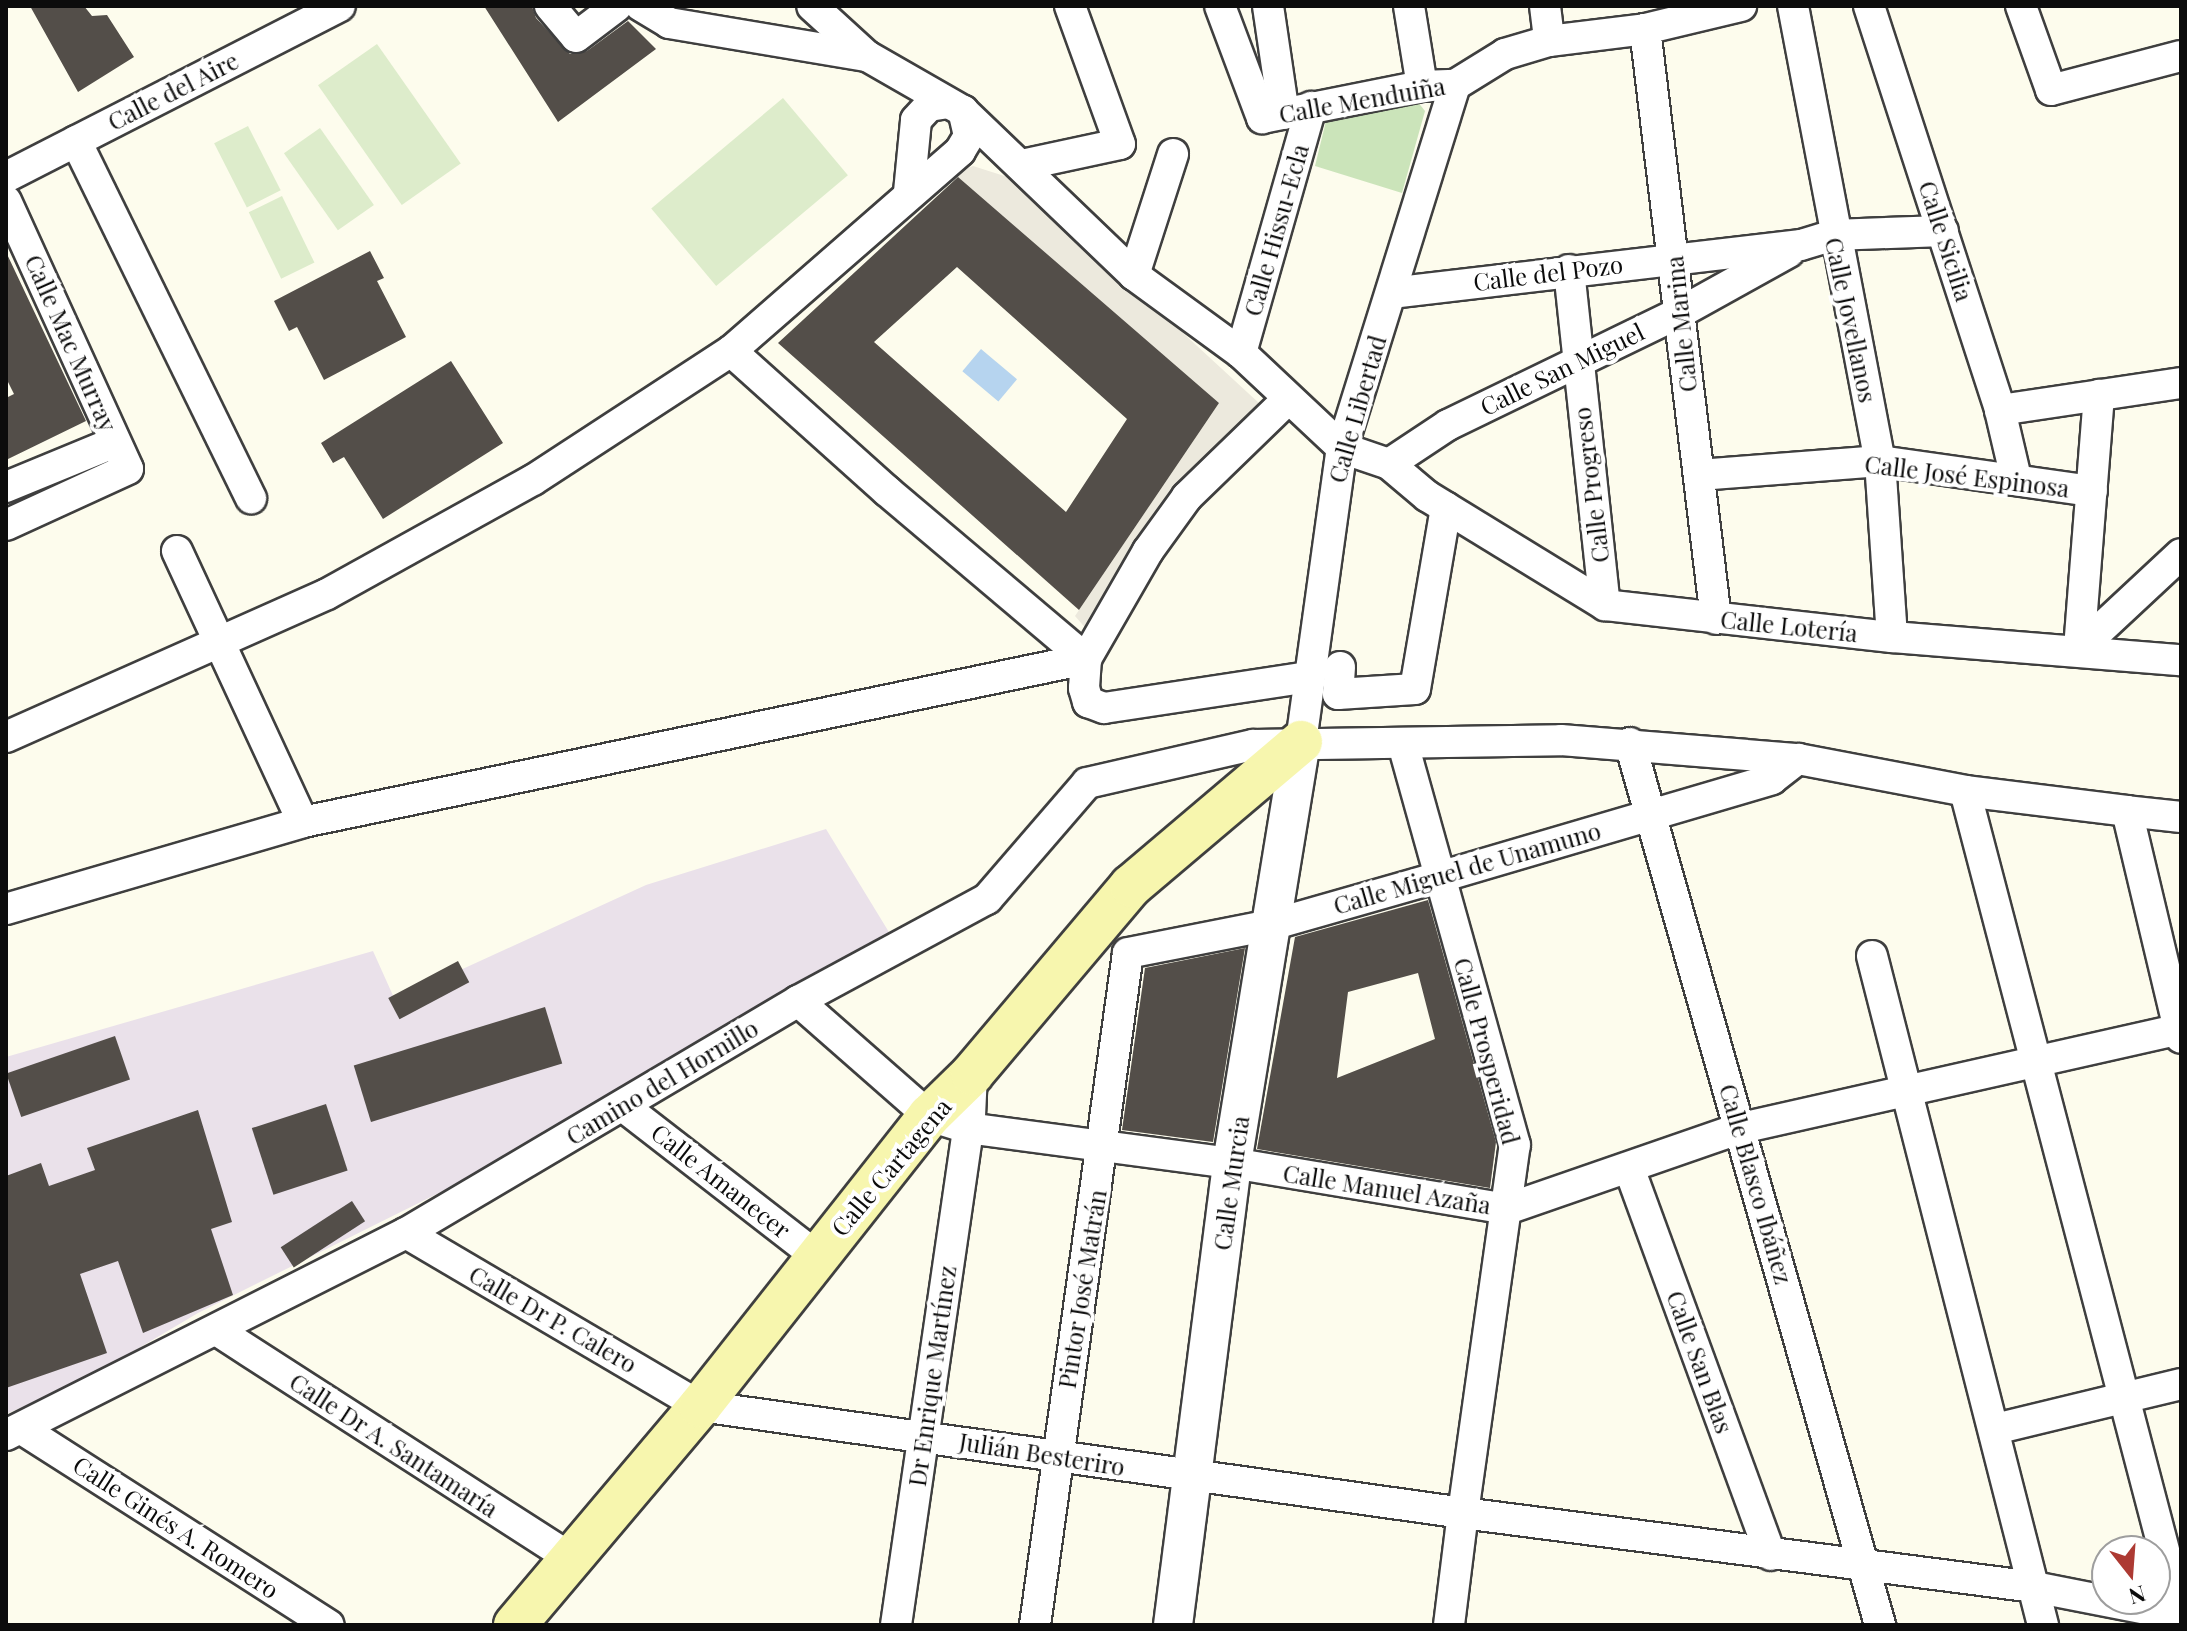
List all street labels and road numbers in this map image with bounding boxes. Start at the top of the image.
street label: Calle del Aire [103,46,243,136]
street label: Calle Menduiña [1277,71,1447,129]
street label: Calle Hissu-Ecla [1238,141,1314,319]
street label: Calle Sicilia [1913,177,1979,305]
street label: Calle Jovellanos [1819,235,1883,405]
street label: Calle Mac Murray [19,250,123,436]
street label: Calle del Pozo [1472,250,1624,296]
street label: Calle Marina [1660,254,1702,394]
street label: Calle San Miguel [1475,317,1649,421]
street label: Calle Libertad [1322,332,1392,486]
street label: Calle Progreso [1567,406,1615,564]
street label: Calle José Espinosa [1863,449,2071,503]
street label: Calle Lotería [1719,604,1859,648]
street label: Calle Miguel de Unamuno [1330,816,1604,920]
street label: Calle Prosperidad [1448,955,1526,1147]
street label: Camino del Hornillo [561,1013,763,1151]
street label: Calle Blasco Ibáñez [1714,1081,1798,1287]
street label: Calle Cartagena [825,1092,957,1242]
street label: Calle Murcia [1207,1114,1255,1252]
street label: Calle Amanecer [645,1118,797,1244]
street label: Calle Manuel Azaña [1281,1158,1493,1220]
street label: Pintor José Matrán [1052,1187,1112,1391]
street label: Calle Dr P. Calero [464,1259,642,1379]
street label: Dr Enrique Martínez [902,1264,962,1488]
street label: Calle San Blas [1661,1287,1739,1437]
street label: Calle Dr A. Santamaría [284,1367,504,1523]
street label: Julián Besteriro [957,1427,1127,1481]
street label: Calle Ginés A. Romero [68,1450,284,1604]

